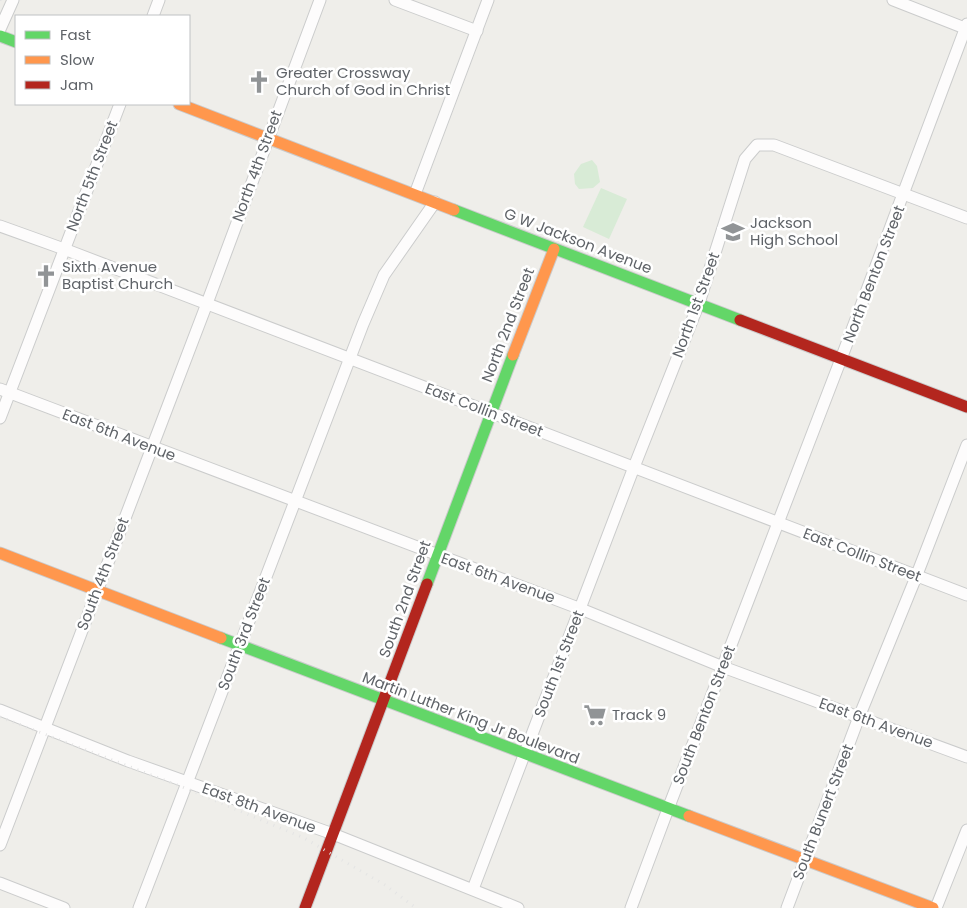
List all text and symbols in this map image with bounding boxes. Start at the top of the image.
legend [15,15,190,105]
text: Fast [60,24,91,45]
text: Slow [60,49,95,70]
place label: Greater Crossway Church of God in Christ [276,62,450,100]
church icon: Greater Crossway Church of God in Christ [246,69,272,95]
text: Jam [60,74,94,95]
street label: North 4th Street [227,107,286,225]
street label: North 5th Street [61,117,122,234]
street label: North Benton Street [838,202,909,346]
street label: G W Jackson Avenue [501,203,655,278]
place label: Jackson High School [750,212,838,250]
school or university icon: Jackson High School [720,219,746,245]
street label: North 1st Street [667,249,724,360]
place label: Sixth Avenue Baptist Church [62,256,173,294]
church icon: Sixth Avenue Baptist Church [33,263,59,289]
street label: North 2nd Street [476,265,539,385]
street label: East Collin Street [422,377,546,442]
street label: East 6th Avenue [59,403,179,466]
street label: South 4th Street [71,514,134,633]
street label: East Collin Street [800,522,924,587]
street label: South 2nd Street [374,537,435,660]
street label: East 6th Avenue [438,547,558,608]
street label: South 3rd Street [212,574,275,693]
street label: South 1st Street [528,607,589,720]
street label: South Benton Street [667,642,740,788]
street label: Martin Luther King Jr Boulevard [360,666,583,769]
street label: East 6th Avenue [816,692,936,753]
supermarket icon: Track 9 [582,702,608,728]
place label: Track 9 [612,704,666,725]
street label: South Bunert Street [787,741,858,883]
street label: East 8th Avenue [199,777,319,838]

